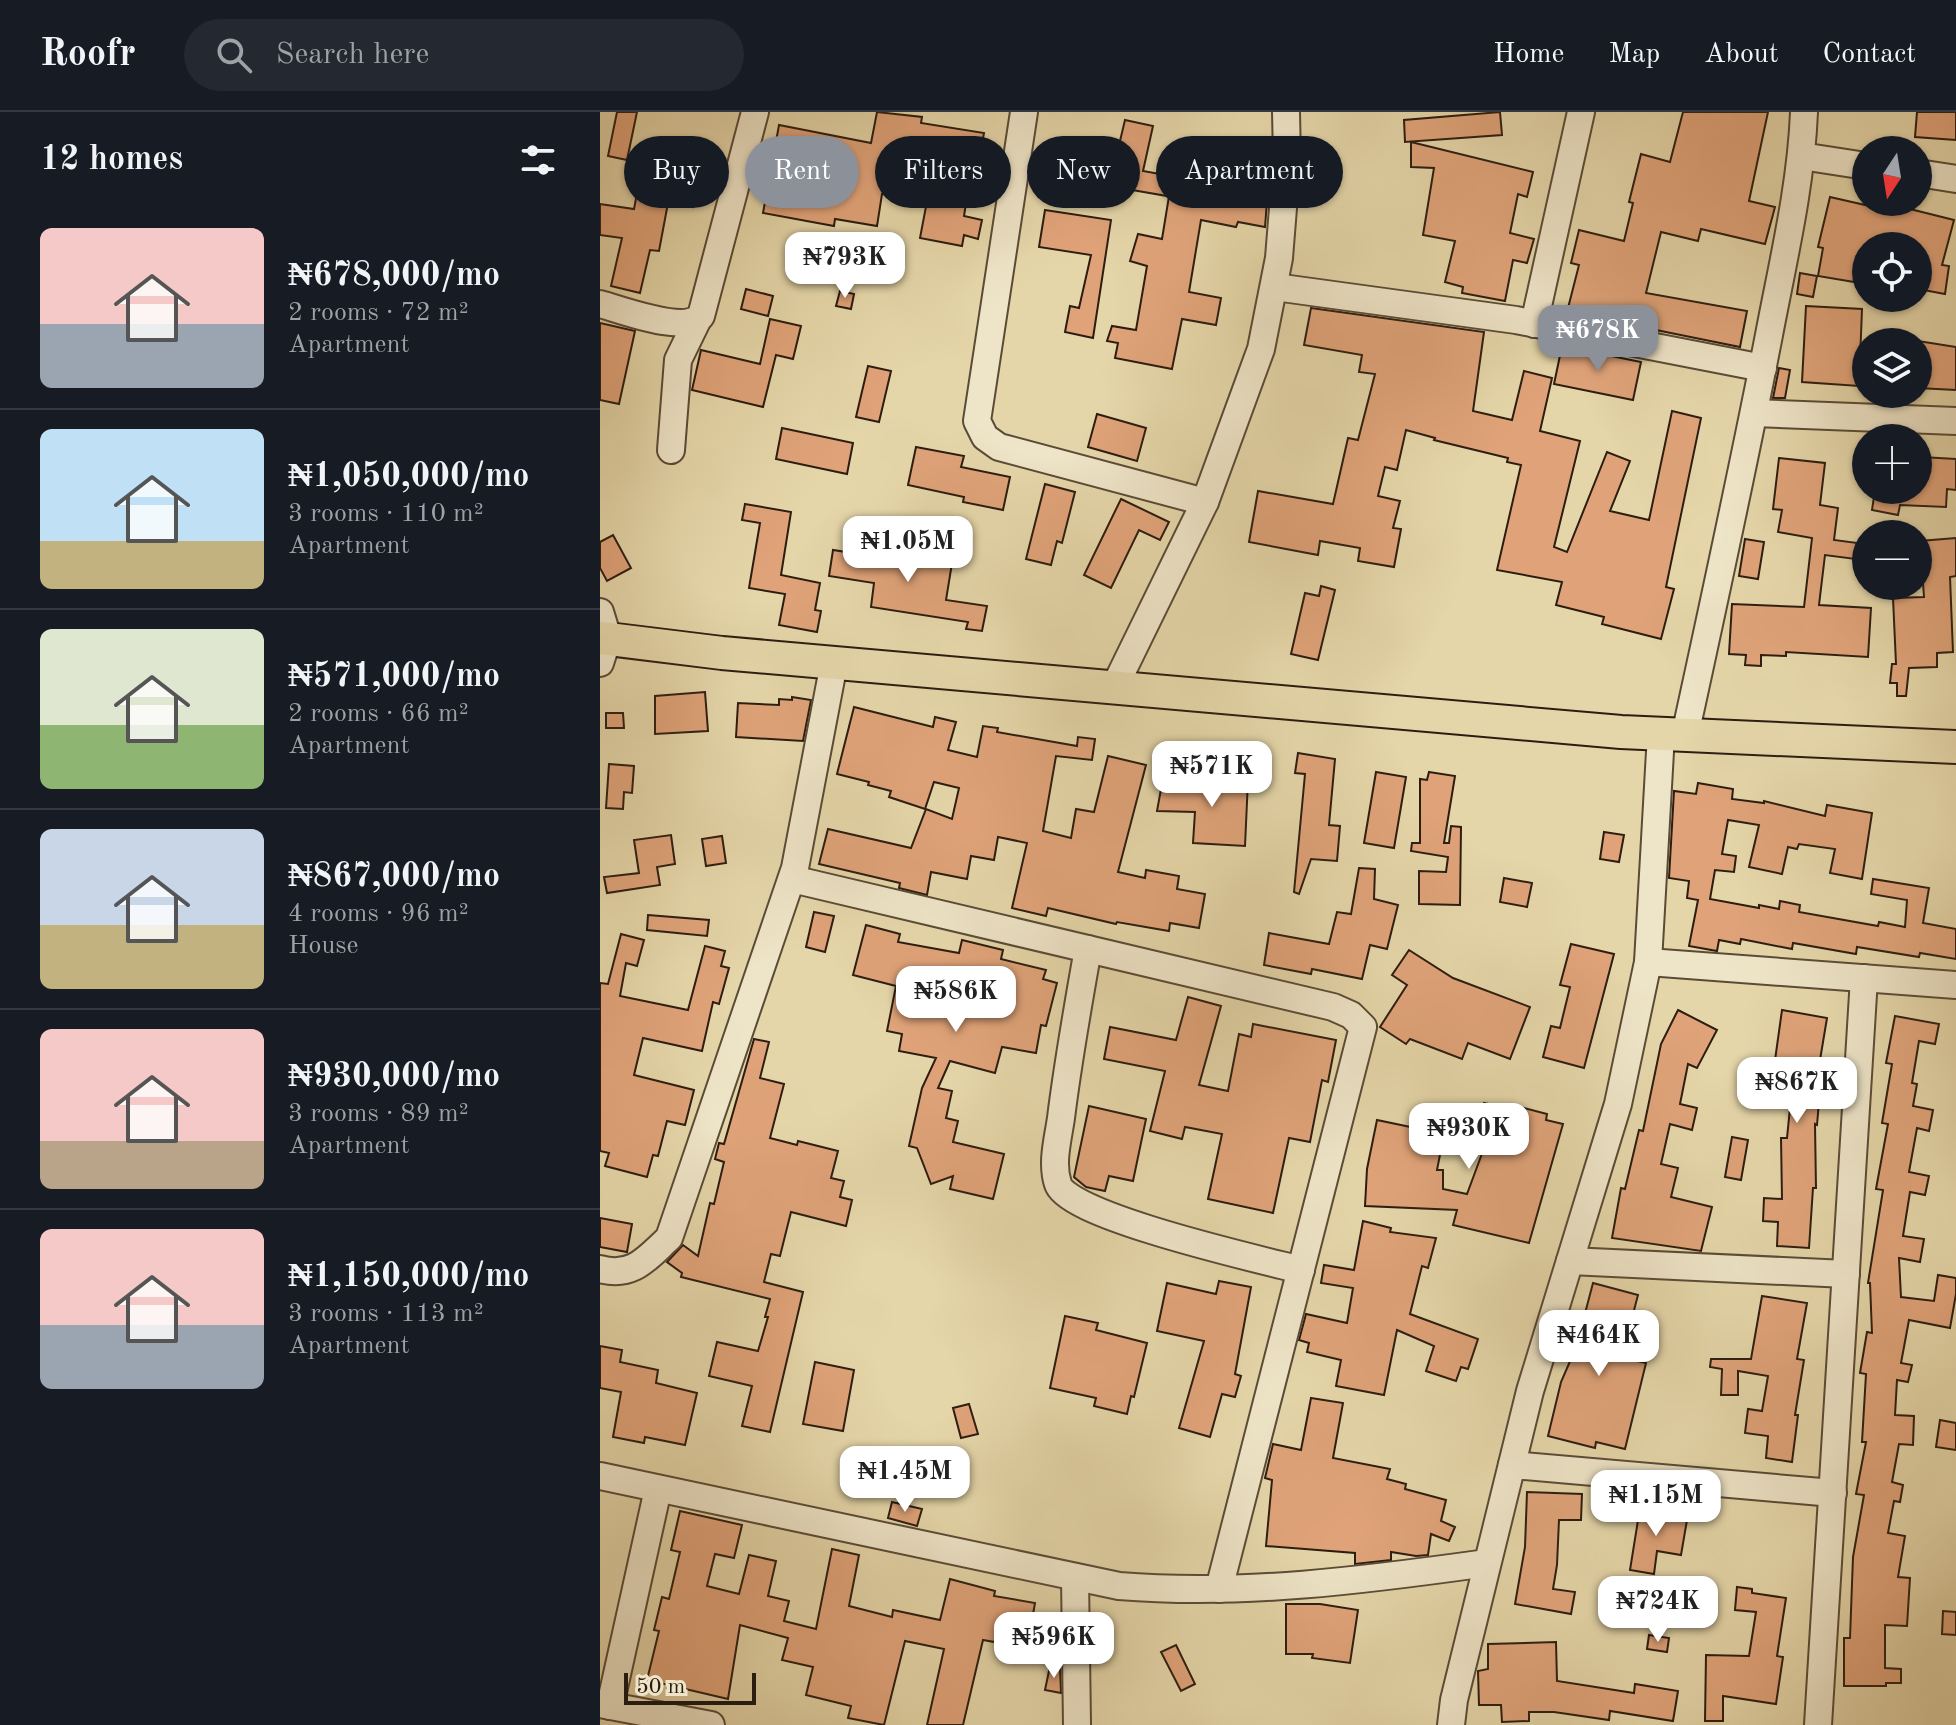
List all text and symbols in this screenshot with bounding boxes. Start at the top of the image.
search box [184,19,744,91]
icon: search [212,33,256,77]
text: Roofr [40,36,136,74]
text: Search here [276,40,429,70]
text: Home [1493,41,1564,69]
text: Map [1608,41,1660,69]
text: About [1704,41,1779,69]
text: Contact [1823,41,1916,69]
chip: Buy [624,136,729,208]
chip: Rent [745,136,859,208]
chip: Filters [875,136,1011,208]
chip: New [1027,136,1140,208]
chip: Apartment [1156,136,1343,208]
north arrow [1852,136,1932,216]
map controls [1852,136,1932,600]
icon: filters [516,138,560,182]
text: 12 homes [40,143,183,177]
pin: ₦793K [789,232,901,300]
button: locate [1852,232,1932,312]
text: ₦793K [803,245,887,271]
text: ₦678,000/mo [288,259,500,293]
icon: home [104,260,200,356]
text: 2 rooms · 72 m² [288,300,469,326]
pin: ₦678K [1542,305,1654,373]
text: ₦678K [1556,318,1640,344]
button: layers [1852,328,1932,408]
text: Apartment [288,332,410,358]
button: + [1852,424,1932,504]
text: ₦1,050,000/mo [288,460,529,494]
icon: home [104,461,200,557]
text: 3 rooms · 110 m² [288,501,484,527]
pin: ₦1.05M [843,516,973,584]
button: − [1852,520,1932,600]
text: ₦1.05M [861,529,955,555]
text: Apartment [288,533,410,559]
text: ₦571,000/mo [288,660,500,694]
icon: home [104,661,200,757]
text: 2 rooms · 66 m² [288,701,469,727]
text: Apartment [288,733,410,759]
pin: ₦571K [1156,741,1268,809]
text: ₦571K [1170,754,1254,780]
text: ₦867,000/mo [288,860,500,894]
icon: home [104,861,200,957]
text: 4 rooms · 96 m² [288,901,469,927]
text: House [288,933,359,959]
pin: ₦586K [900,966,1012,1034]
text: ₦586K [914,979,998,1005]
pin: ₦867K [1741,1057,1853,1125]
text: ₦930,000/mo [288,1060,500,1094]
icon: home [104,1061,200,1157]
text: ₦867K [1755,1070,1839,1096]
text: 3 rooms · 89 m² [288,1101,469,1127]
pin: ₦930K [1413,1103,1525,1171]
text: ₦930K [1427,1116,1511,1142]
text: Apartment [288,1133,410,1159]
text: ₦1,150,000/mo [288,1260,529,1294]
icon: home [104,1261,200,1357]
text: 3 rooms · 113 m² [288,1301,484,1327]
pin: ₦464K [1543,1310,1655,1378]
text: ₦464K [1557,1323,1641,1349]
text: Apartment [288,1333,410,1359]
pin: ₦1.45M [840,1446,970,1514]
text: ₦1.45M [858,1459,952,1485]
pin: ₦1.15M [1591,1470,1721,1538]
text: ₦1.15M [1609,1483,1703,1509]
pin: ₦724K [1602,1576,1714,1644]
text: ₦724K [1616,1589,1700,1615]
pin: ₦596K [998,1612,1110,1680]
text: ₦596K [1012,1625,1096,1651]
scale bar [624,1669,756,1705]
text: 50 m [636,1676,685,1698]

